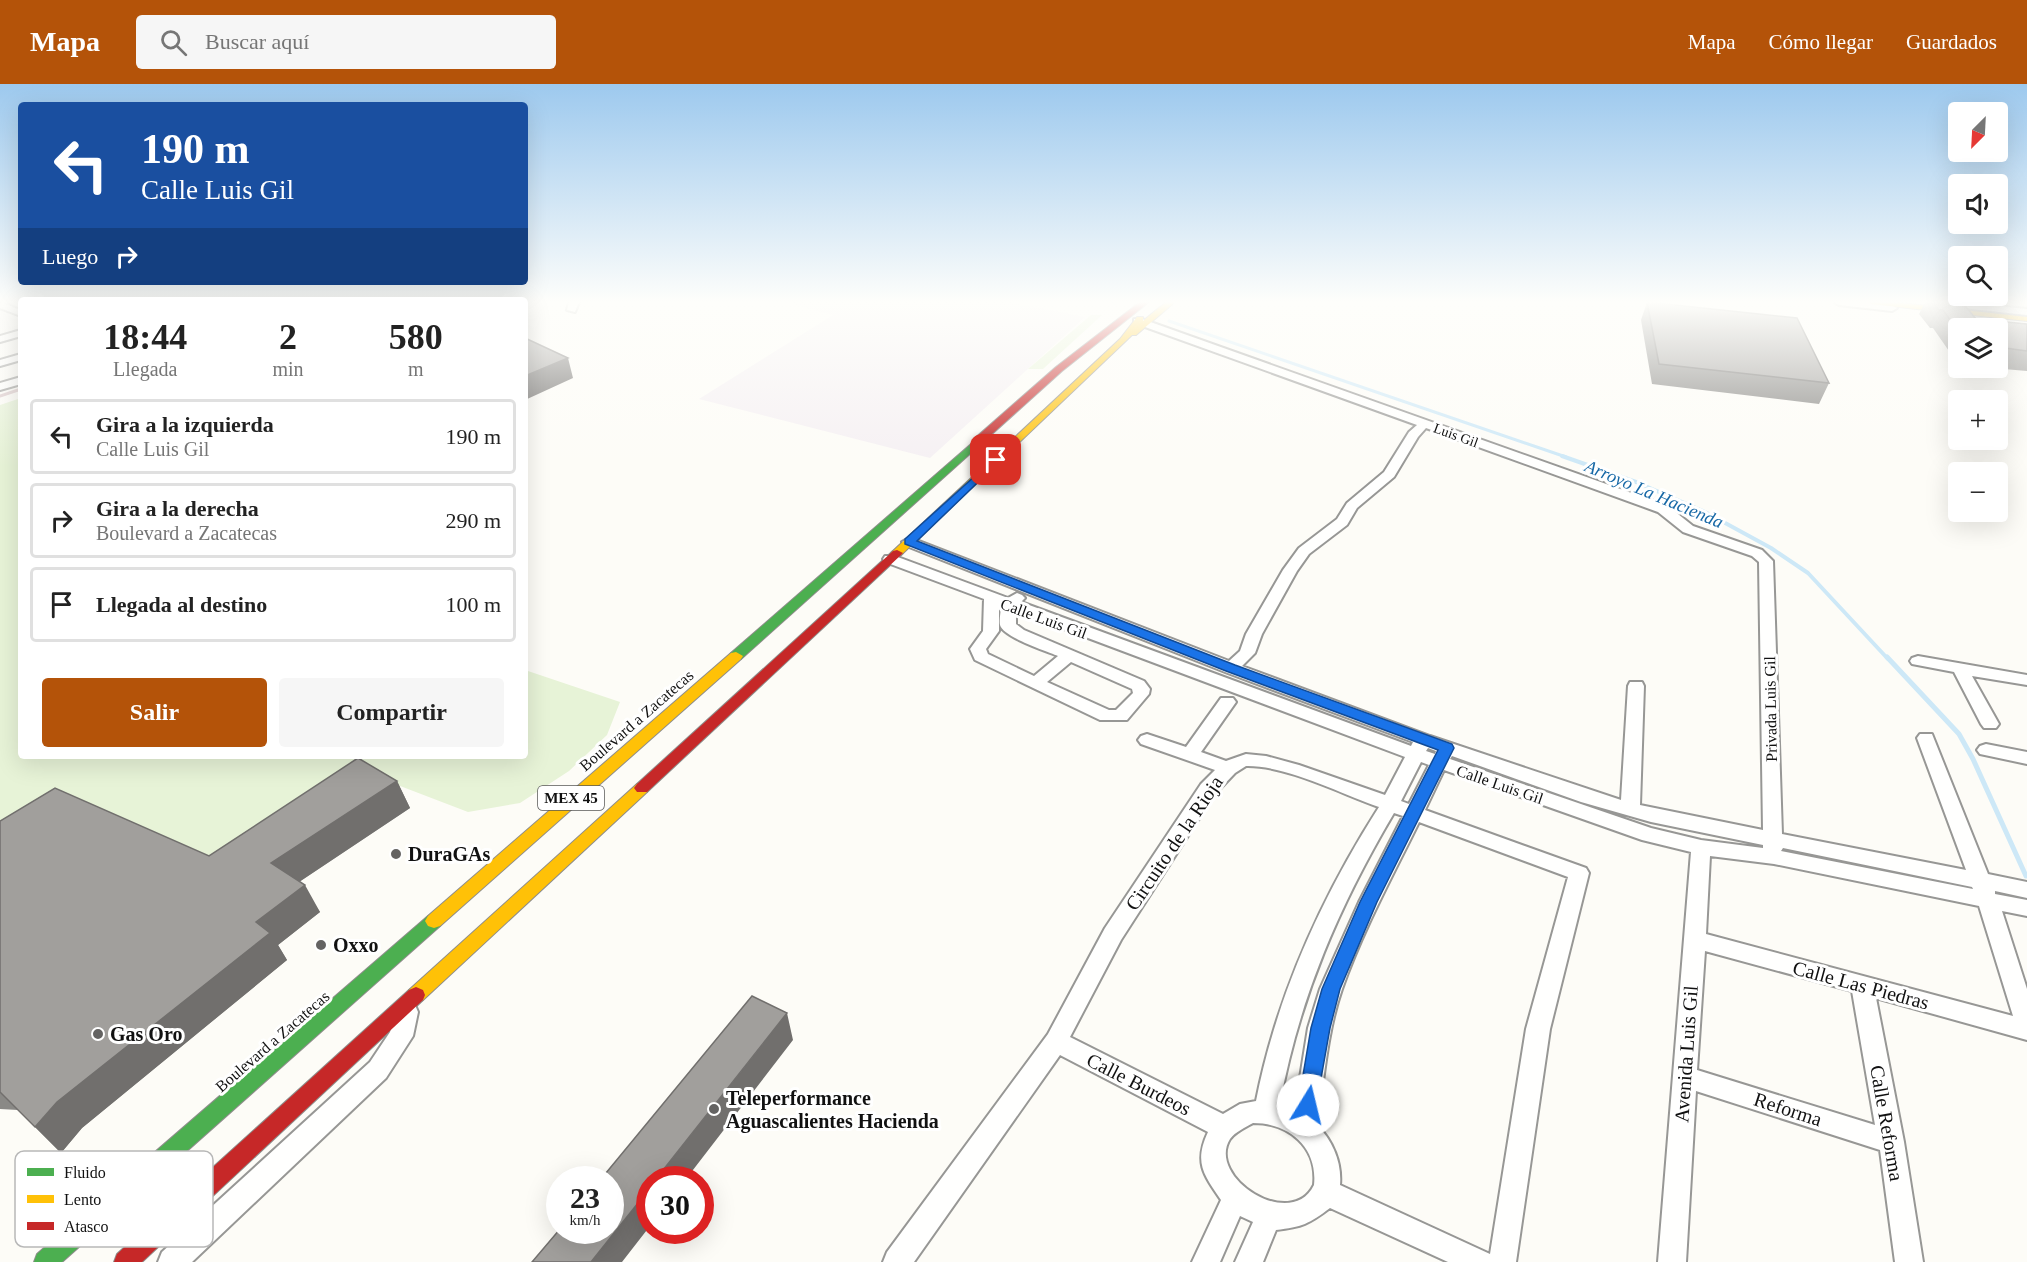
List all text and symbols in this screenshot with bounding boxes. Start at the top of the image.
search box [136,15,556,69]
text: Mapa [30,26,100,57]
icon: search [157,26,190,59]
text: Buscar aquí [205,29,309,54]
text: Mapa [1688,30,1736,54]
text: Cómo llegar [1769,30,1873,54]
text: Guardados [1906,30,1997,54]
north arrow [1948,102,2008,162]
map controls [1948,102,2008,522]
icon: left [42,126,120,204]
text: 190 m [141,126,250,172]
button: sound [1948,174,2008,234]
text: Calle Luis Gil [141,175,294,205]
icon: right [110,240,143,273]
text: Luego [42,244,98,269]
button: search [1948,246,2008,306]
text: 18:44 [103,317,187,357]
text: 2 [279,317,297,357]
text: 580 [389,317,443,357]
button: layers [1948,318,2008,378]
text: Llegada [113,358,177,380]
text: min [272,358,304,380]
text: m [408,358,424,380]
button: + [1948,390,2008,450]
text: Gira a la izquierda [96,412,274,437]
icon: left [45,420,78,453]
street label: Luis Gil [1432,421,1480,450]
text: 190 m [445,424,501,449]
pin [970,434,1021,485]
text: Calle Luis Gil [96,438,209,460]
icon: arrive [979,443,1012,476]
water label: Arroyo La Hacienda [1581,455,1726,532]
button: − [1948,462,2008,522]
text: Gira a la derecha [96,496,259,521]
icon: right [45,504,78,537]
text: 290 m [445,508,501,533]
text: Boulevard a Zacatecas [96,522,277,544]
icon: arrive [45,588,78,621]
text: Llegada al destino [96,592,267,617]
text: 100 m [445,592,501,617]
street label: Calle Luis Gil [998,595,1090,642]
street label: Privada Luis Gil [1761,655,1780,762]
street label: Boulevard a Zacatecas [576,666,697,774]
button: Salir [42,678,267,747]
button: Compartir [279,678,504,747]
street label: Calle Luis Gil [1454,762,1546,807]
street label: Circuito de la Rioja [1121,772,1228,915]
road number: MEX 45 [538,786,604,810]
place label: DuraGAs [408,843,490,865]
marker: DuraGAs [389,847,403,861]
place label: Oxxo [333,934,379,956]
marker: Oxxo [314,938,328,952]
street label: Calle Las Piedras [1791,956,1932,1014]
street label: Avenida Luis Gil [1670,984,1702,1123]
street label: Boulevard a Zacatecas [212,987,333,1095]
place label: Gas Oro [110,1023,182,1045]
marker: Gas Oro [91,1027,105,1041]
street label: Calle Burdeos [1083,1048,1195,1120]
street label: Calle Reforma [1866,1063,1908,1183]
position arrow [1276,1073,1340,1137]
place label: Teleperformance Aguascalientes Hacienda [726,1087,939,1133]
street label: Reforma [1751,1088,1825,1130]
marker: Teleperformance Aguascalientes Hacienda [707,1102,721,1116]
legend [15,1151,213,1247]
text: Fluido [64,1164,106,1181]
speed limit sign: 30 [636,1166,714,1244]
text: 23 [570,1181,600,1214]
text: Lento [64,1191,101,1208]
text: km/h [570,1212,600,1228]
text: Atasco [64,1218,108,1235]

